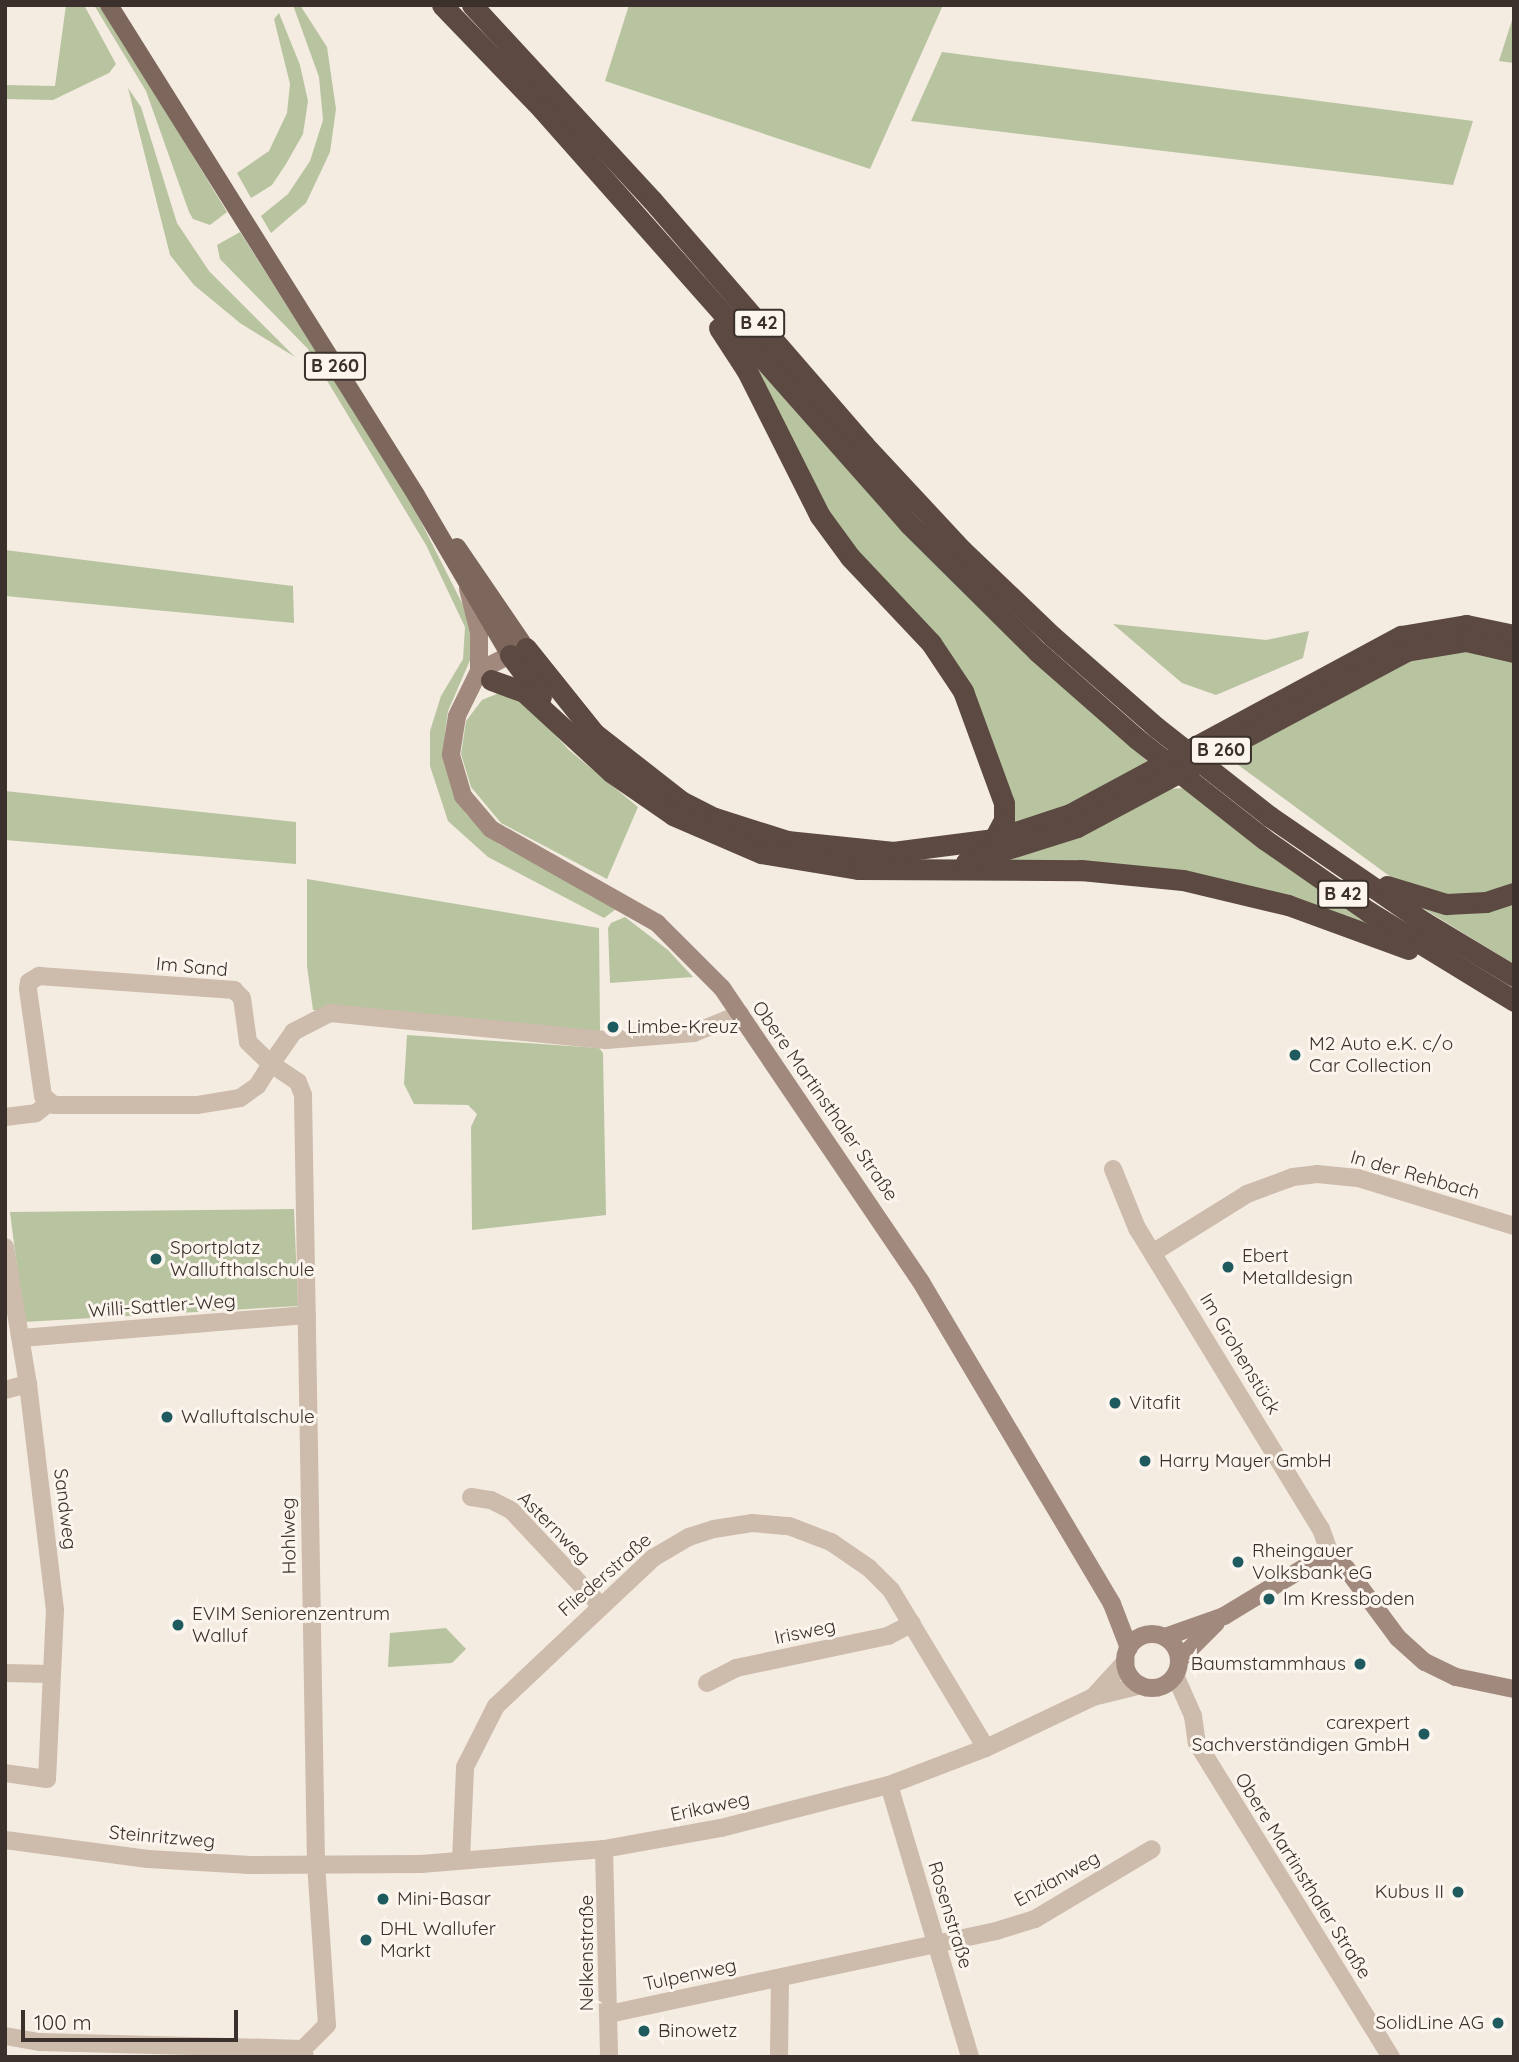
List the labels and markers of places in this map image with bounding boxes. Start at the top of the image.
place label: Limbe-Kreuz [627,1016,738,1038]
marker: Limbe-Kreuz [605,1019,621,1035]
place label: M2 Auto e.K. c/o Car Collection [1309,1033,1453,1077]
marker: M2 Auto e.K. c/o Car Collection [1287,1047,1303,1063]
place label: Sportplatz Wallufthalschule [170,1237,314,1281]
place label: Ebert Metalldesign [1242,1245,1353,1289]
marker: Sportplatz Wallufthalschule [148,1251,164,1267]
marker: Ebert Metalldesign [1220,1259,1236,1275]
place label: Vitafit [1129,1392,1181,1414]
marker: Vitafit [1107,1395,1123,1411]
place label: Walluftalschule [181,1406,315,1428]
marker: Walluftalschule [159,1409,175,1425]
place label: Harry Mayer GmbH [1159,1450,1332,1472]
marker: Harry Mayer GmbH [1137,1453,1153,1469]
place label: Rheingauer Volksbank eG [1252,1540,1372,1584]
marker: Rheingauer Volksbank eG [1230,1554,1246,1570]
place label: Im Kressboden [1283,1588,1415,1610]
marker: Im Kressboden [1261,1591,1277,1607]
place label: EVIM Seniorenzentrum Walluf [192,1603,390,1647]
marker: EVIM Seniorenzentrum Walluf [170,1617,186,1633]
place label: Baumstammhaus [1191,1653,1346,1675]
marker: Baumstammhaus [1352,1656,1368,1672]
place label: carexpert Sachverständigen GmbH [1192,1712,1410,1756]
marker: carexpert Sachverständigen GmbH [1416,1726,1432,1742]
place label: Kubus II [1375,1881,1444,1903]
marker: Kubus II [1450,1884,1466,1900]
place label: Mini-Basar [397,1888,491,1910]
marker: Mini-Basar [375,1891,391,1907]
place label: DHL Wallufer Markt [380,1918,496,1962]
marker: DHL Wallufer Markt [358,1932,374,1948]
place label: SolidLine AG [1375,2012,1484,2034]
marker: SolidLine AG [1490,2015,1506,2031]
place label: Binowetz [658,2020,737,2042]
marker: Binowetz [636,2023,652,2039]

